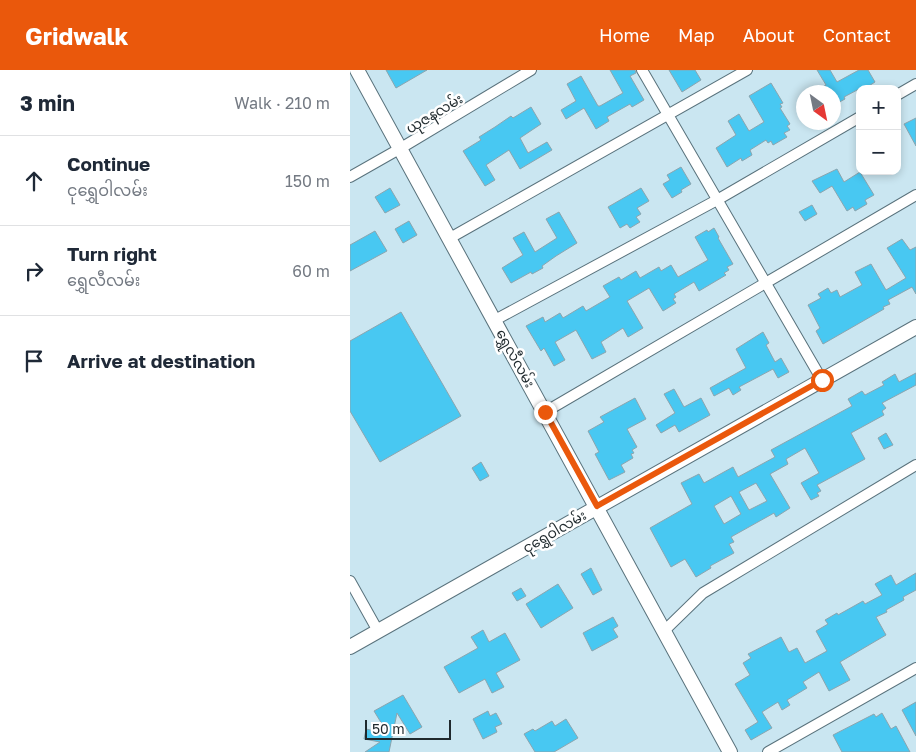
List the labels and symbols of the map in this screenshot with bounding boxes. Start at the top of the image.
north arrow [796,85,841,130]
street label: ယုဇနလမ်း [402,89,468,140]
street label: ရွှေလီလမ်း [490,325,540,392]
route start [811,369,834,392]
route end [534,401,557,424]
street label: ငုရွှေဝါလမ်း [519,505,591,559]
scale bar [365,717,451,740]

